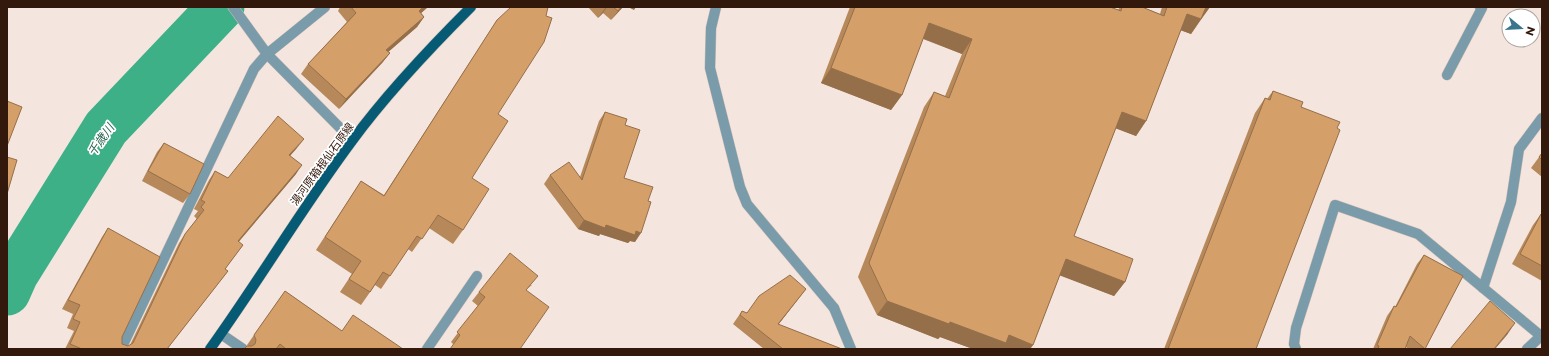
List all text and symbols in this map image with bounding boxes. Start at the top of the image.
north arrow [1501,8,1541,48]
text: N [1522,25,1539,37]
water label: 千歳川 [84,119,118,159]
street label: 湯河原箱根仙石原線 [287,120,357,208]

